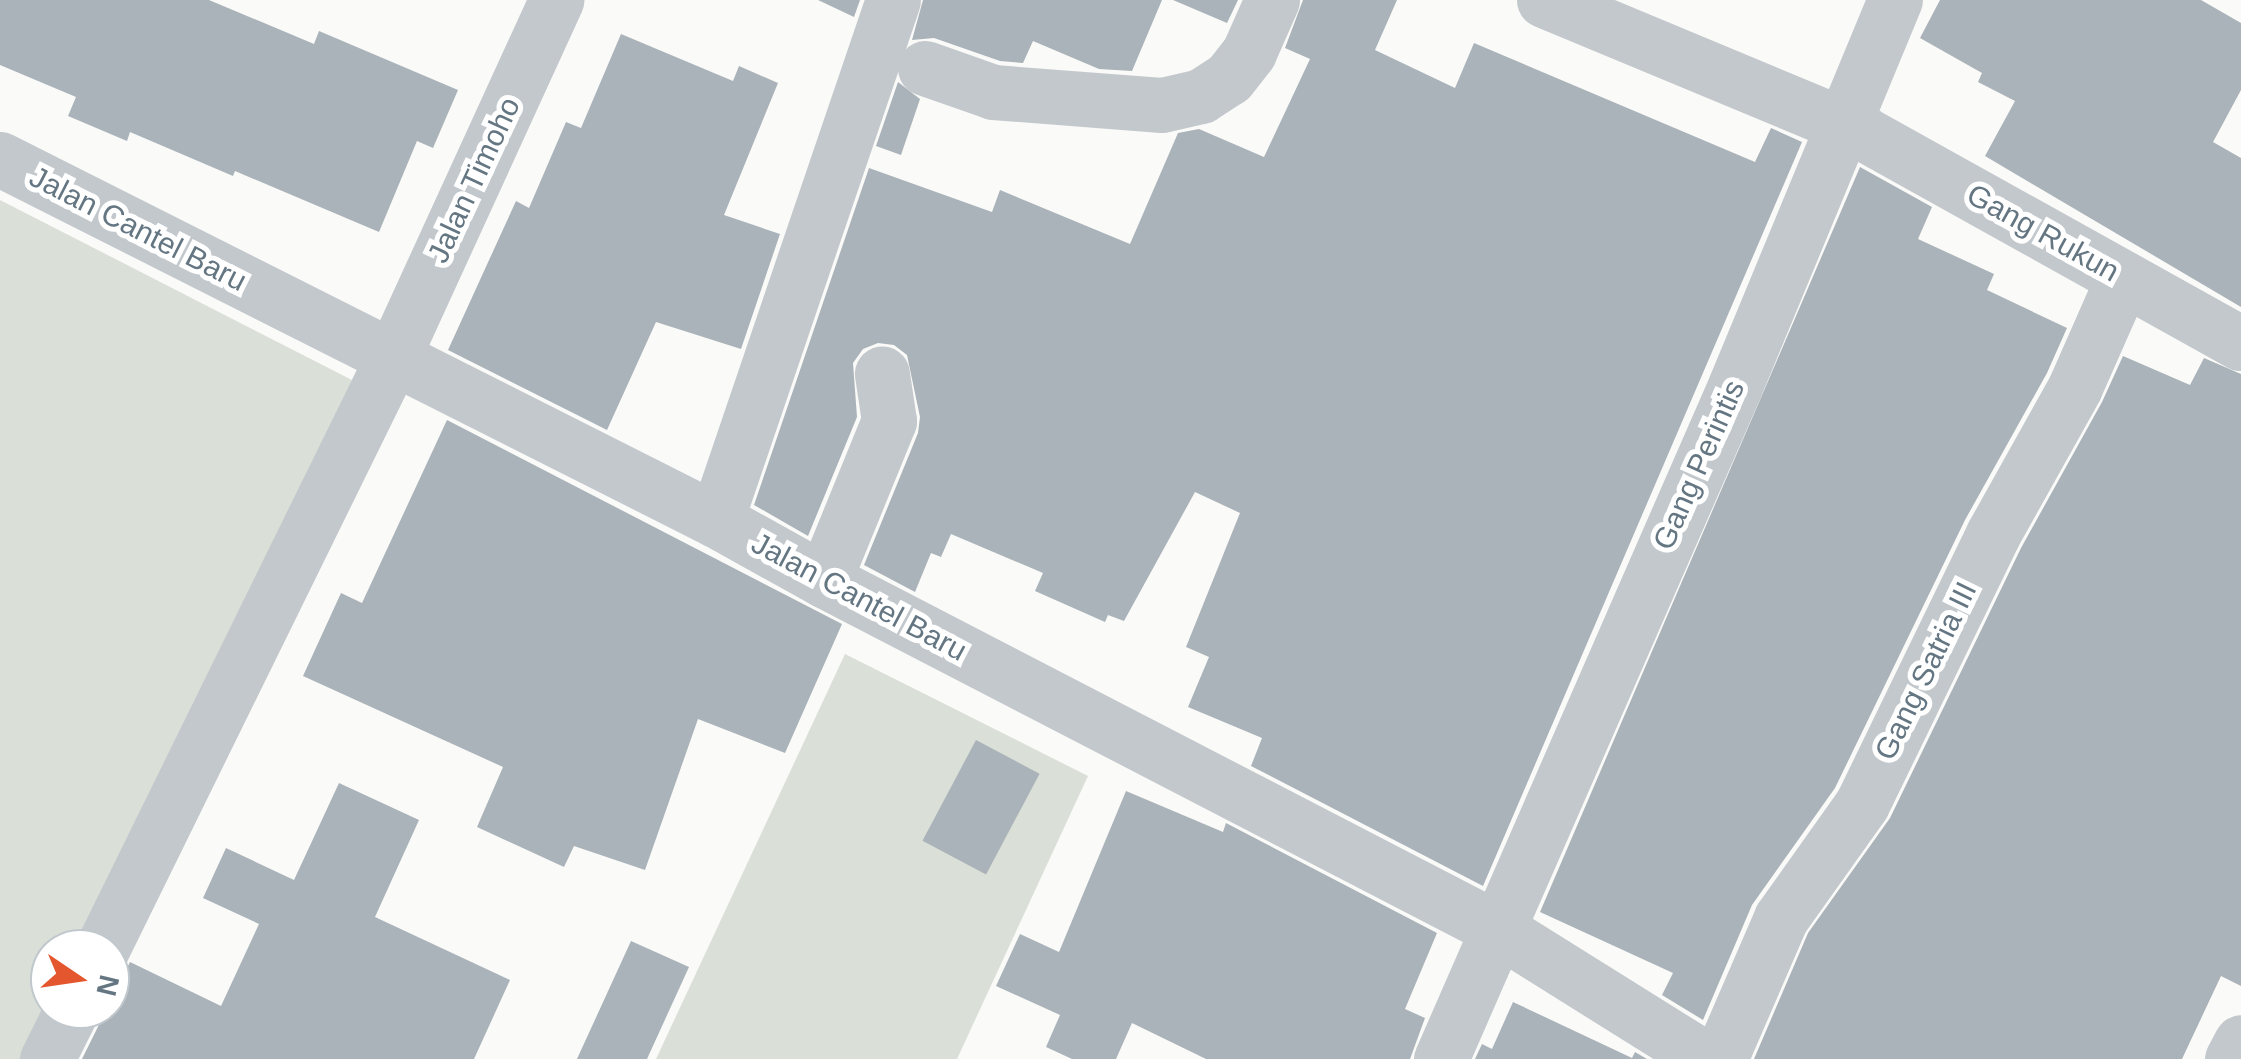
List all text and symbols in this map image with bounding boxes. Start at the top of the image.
street label: Jalan Timoho [420,91,528,269]
street label: Jalan Cantel Baru [24,159,252,299]
street label: Gang Rukun [1961,176,2125,290]
street label: Gang Perintis [1646,375,1752,555]
street label: Jalan Cantel Baru [745,525,973,669]
street label: Gang Satria III [1867,576,1985,766]
north arrow [30,929,130,1029]
text: N [90,972,125,999]

